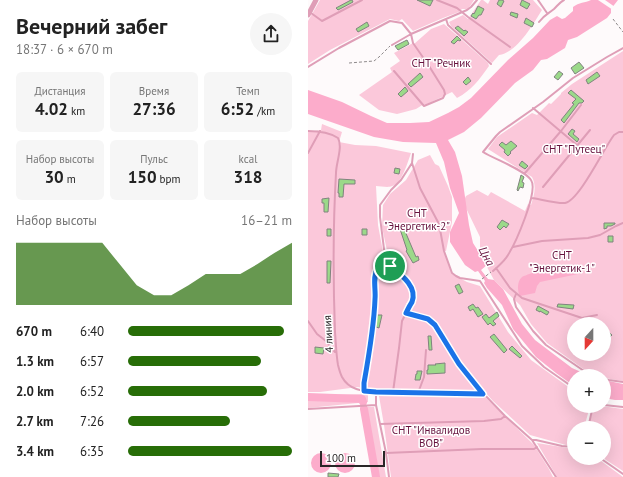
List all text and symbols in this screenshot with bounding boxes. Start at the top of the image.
text: Вечерний забег [16,12,167,40]
button: share [250,13,292,55]
text: 18:37 · 6 × 670 m [16,41,113,58]
park label: СНТ "Речник [411,56,471,70]
text: Дистанция [34,84,86,98]
text: Время [139,84,169,98]
text: Темп [236,84,260,98]
text: 4.02 [35,98,68,120]
text: 27:36 [132,98,176,120]
text: 6:52 [221,98,254,120]
text: km [68,104,85,118]
text: /km [254,104,275,118]
park label: СНТ "Путеец" [543,142,606,156]
text: Набор высоты [26,152,94,166]
text: Пульс [140,152,168,166]
text: kcal [239,152,257,166]
text: 30 [44,166,64,188]
text: 150 [128,166,157,188]
text: 318 [234,166,262,188]
text: m [64,172,76,186]
text: bpm [157,172,180,186]
park label: СНТ "Энергетик-2" [384,206,450,233]
text: Набор высоты [16,212,97,229]
text: 16–21 m [241,212,292,229]
water label: Цна [476,244,498,268]
park label: СНТ "Энергетик-1" [529,248,595,275]
pin [373,249,407,283]
icon: arrive [379,255,401,277]
street label: 4 линия [320,315,336,353]
north arrow [567,317,611,361]
map controls [567,317,611,465]
text: 670 m [16,323,52,340]
text: 6:40 [80,323,104,340]
text: 1.3 km [16,353,54,370]
text: 6:57 [80,353,104,370]
button: + [567,369,611,413]
text: 2.0 km [16,383,54,400]
text: 6:52 [80,383,104,400]
text: 2.7 km [16,413,53,430]
text: 7:26 [80,413,104,430]
button: − [567,421,611,465]
park label: СНТ "Инвалидов ВОВ" [392,423,470,450]
text: 3.4 km [16,443,54,460]
text: 6:35 [80,443,104,460]
scale bar [320,449,385,468]
text: 100 m [326,451,356,465]

